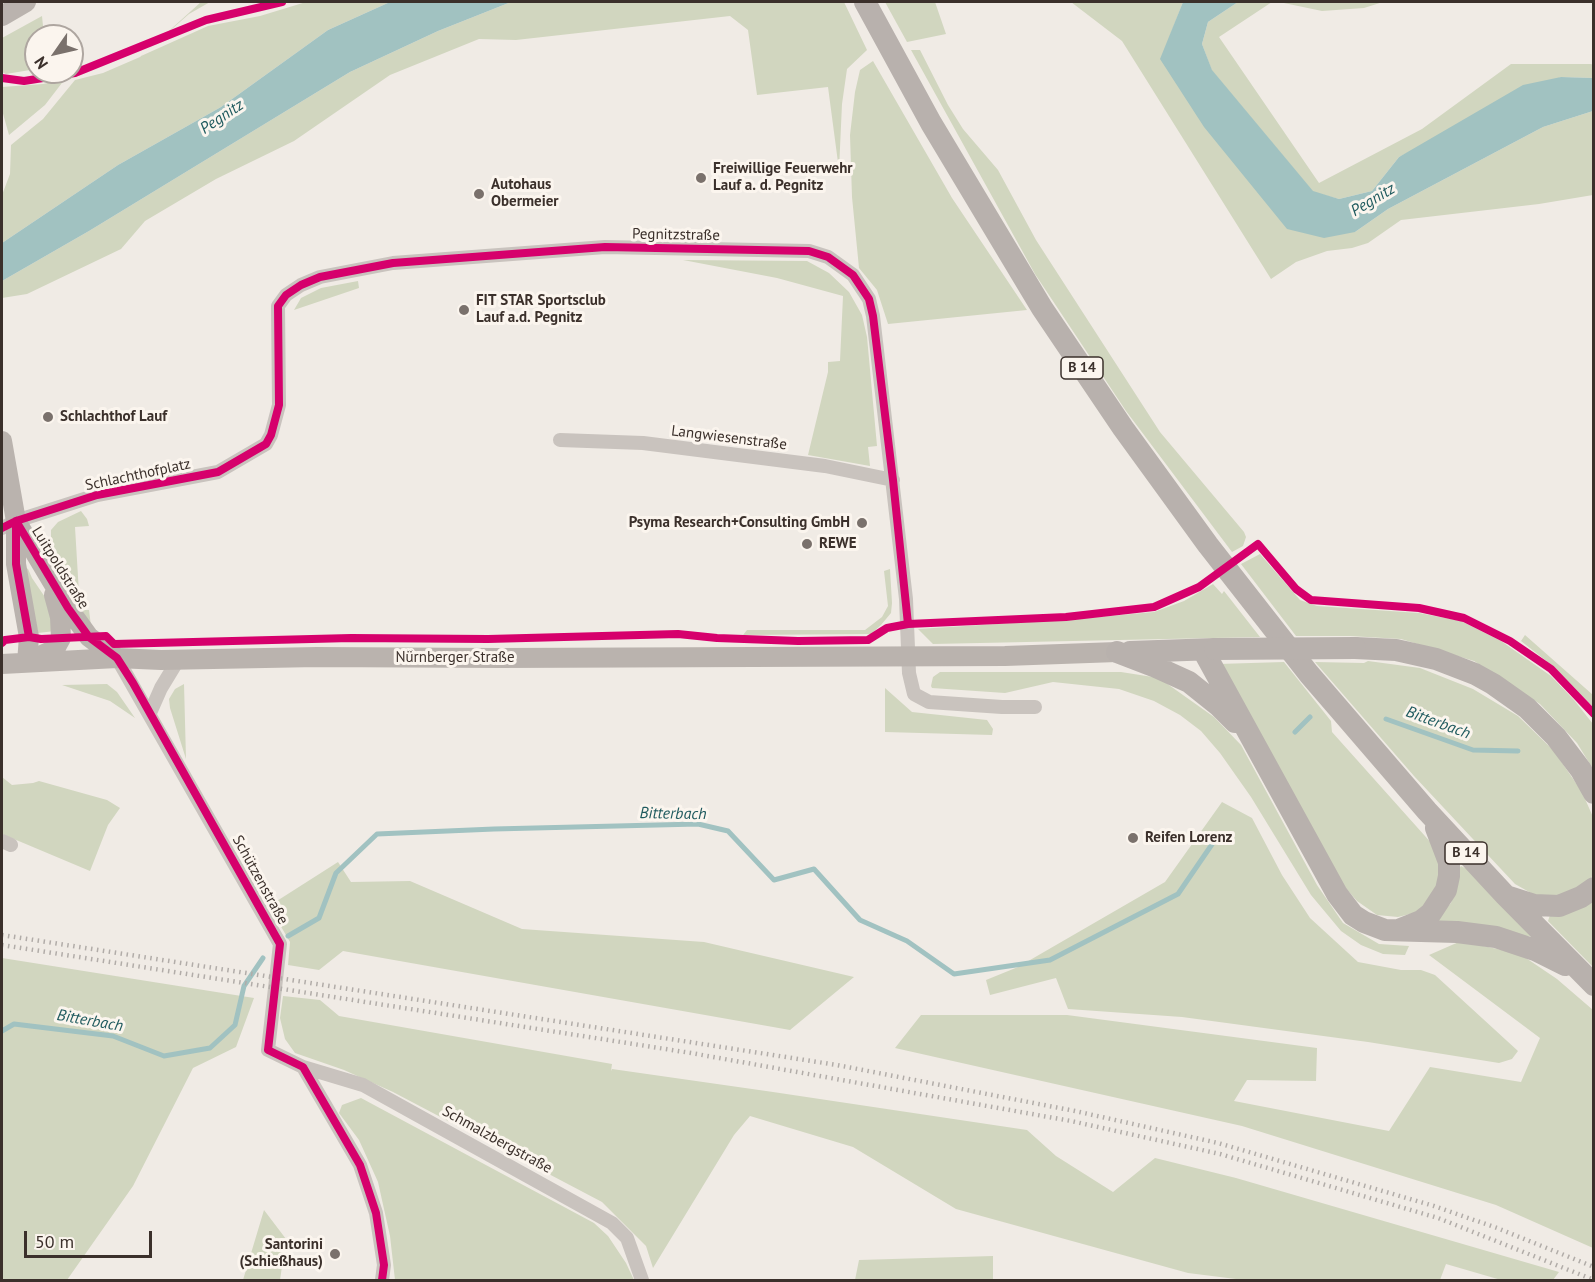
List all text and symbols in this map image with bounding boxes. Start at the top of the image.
north arrow [24,24,84,84]
text: N [30,53,52,73]
water label: Pegnitz [197,96,247,138]
place label: Freiwillige Feuerwehr Lauf a. d. Pegnitz [713,160,853,195]
marker: Freiwillige Feuerwehr Lauf a. d. Pegnitz [694,171,708,185]
place label: Autohaus Obermeier [491,176,559,211]
water label: Pegnitz [1347,179,1399,221]
marker: Autohaus Obermeier [472,187,486,201]
street label: Pegnitzstraße [632,225,720,245]
place label: FIT STAR Sportsclub Lauf a.d. Pegnitz [476,292,606,327]
marker: FIT STAR Sportsclub Lauf a.d. Pegnitz [457,303,471,317]
road number: B 14 [1061,357,1103,379]
place label: Schlachthof Lauf [60,408,167,426]
marker: Schlachthof Lauf [41,410,55,424]
street label: Langwiesenstraße [670,422,788,454]
street label: Schlachthofplatz [84,455,192,495]
place label: Psyma Research+Consulting GmbH [629,514,850,532]
marker: Psyma Research+Consulting GmbH [855,516,869,530]
street label: Luitpoldstraße [28,524,92,612]
place label: REWE [819,535,857,553]
marker: REWE [800,537,814,551]
street label: Nürnberger Straße [395,649,515,667]
water label: Bitterbach [1403,703,1473,743]
water label: Bitterbach [639,804,707,824]
place label: Reifen Lorenz [1145,829,1232,847]
marker: Reifen Lorenz [1126,831,1140,845]
street label: Schützenstraße [228,832,292,928]
road number: B 14 [1445,842,1487,864]
water label: Bitterbach [55,1006,125,1036]
street label: Schmalzbergstraße [439,1102,555,1178]
scale bar [27,1219,154,1257]
text: 50 m [35,1230,74,1253]
place label: Santorini (Schießhaus) [239,1236,323,1271]
marker: Santorini (Schießhaus) [328,1247,342,1261]

